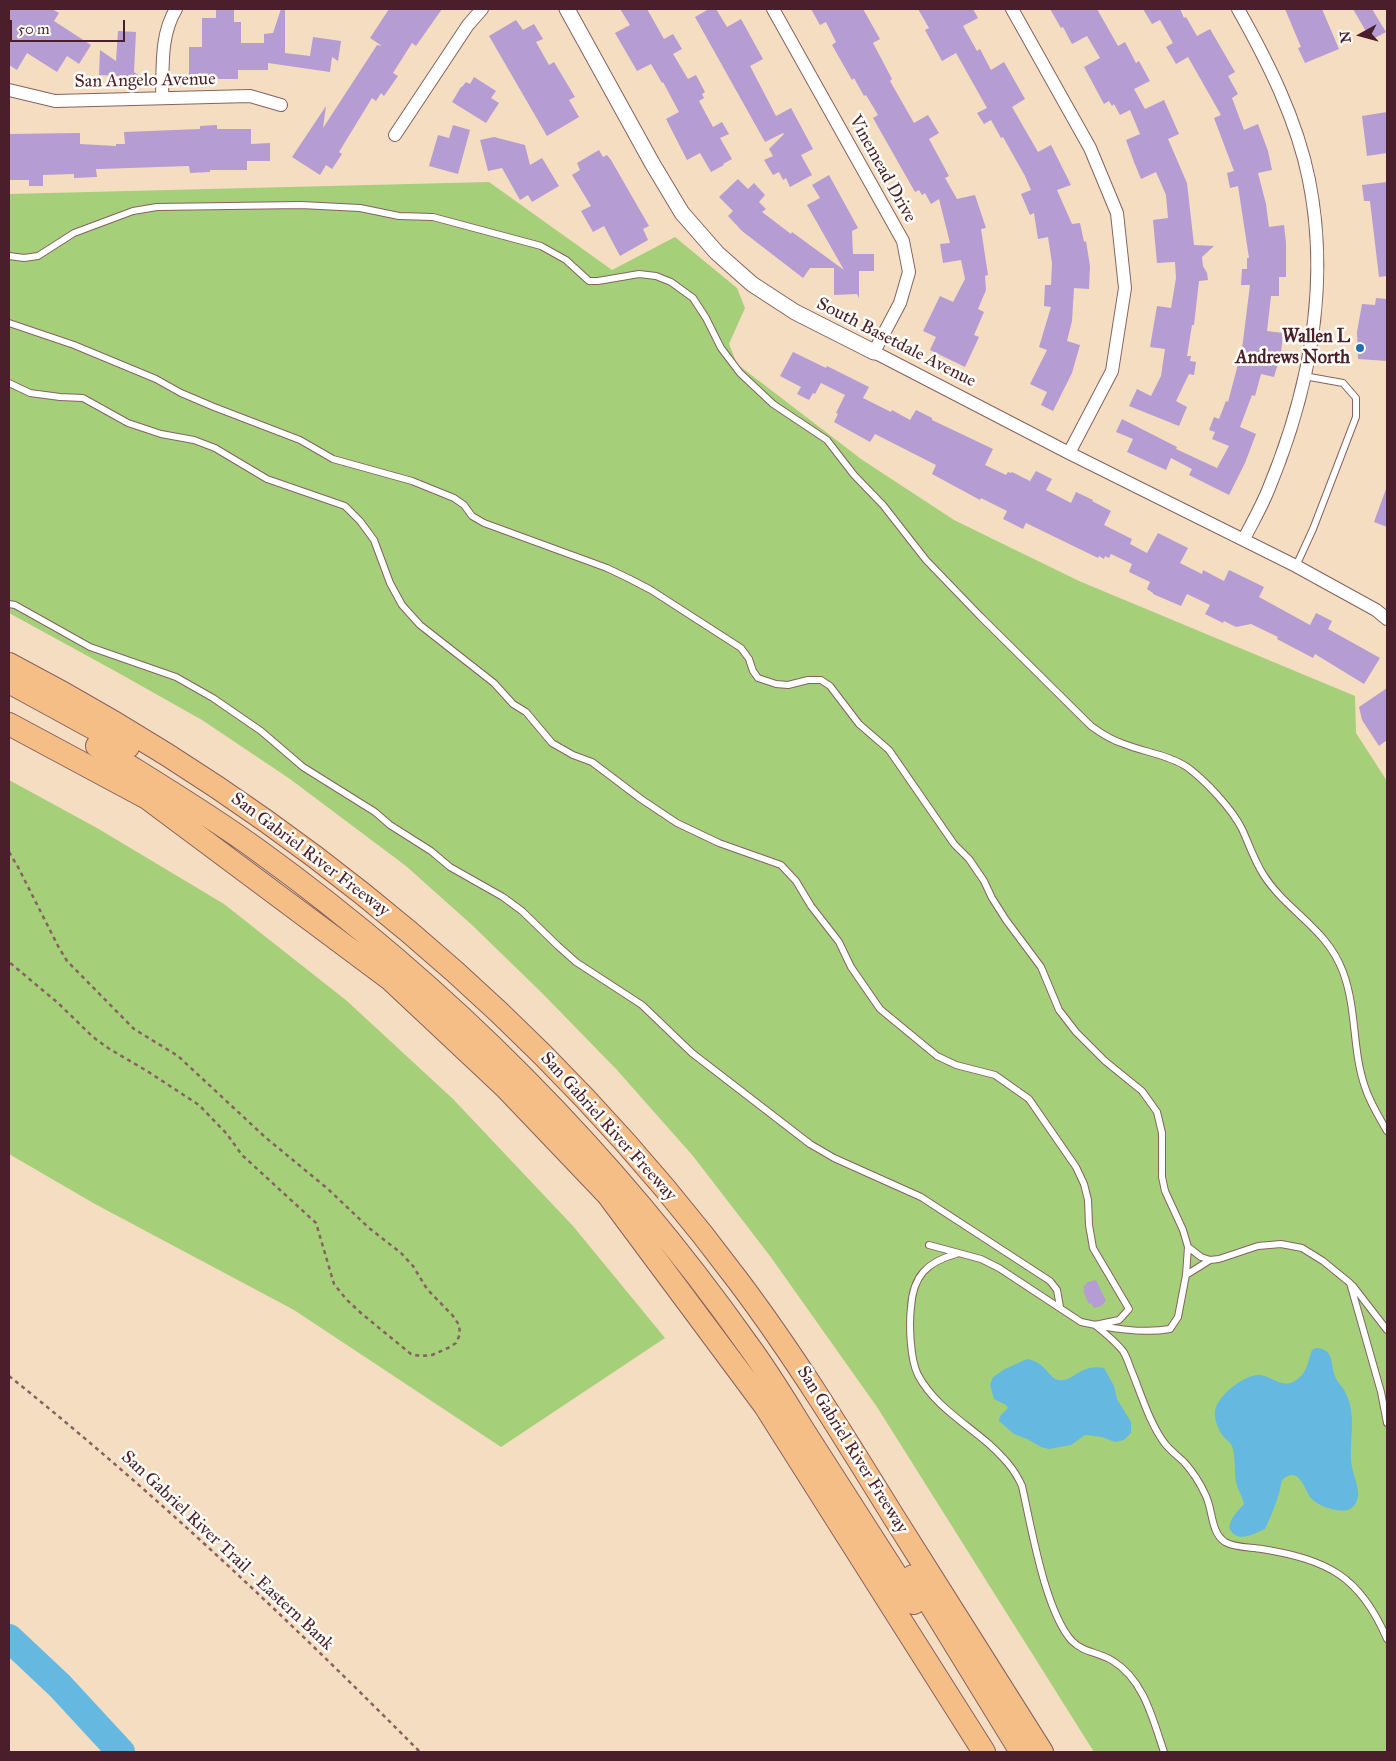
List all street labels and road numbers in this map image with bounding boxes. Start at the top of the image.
street label: San Angelo Avenue [74,69,216,93]
street label: Vinemead Drive [844,112,920,226]
street label: South Basetdale Avenue [813,293,979,393]
street label: San Gabriel River Freeway [226,788,394,922]
street label: San Gabriel River Freeway [535,1048,681,1206]
street label: San Gabriel River Freeway [792,1362,912,1538]
street label: San Gabriel River Trail - Eastern Bank [116,1447,338,1655]

